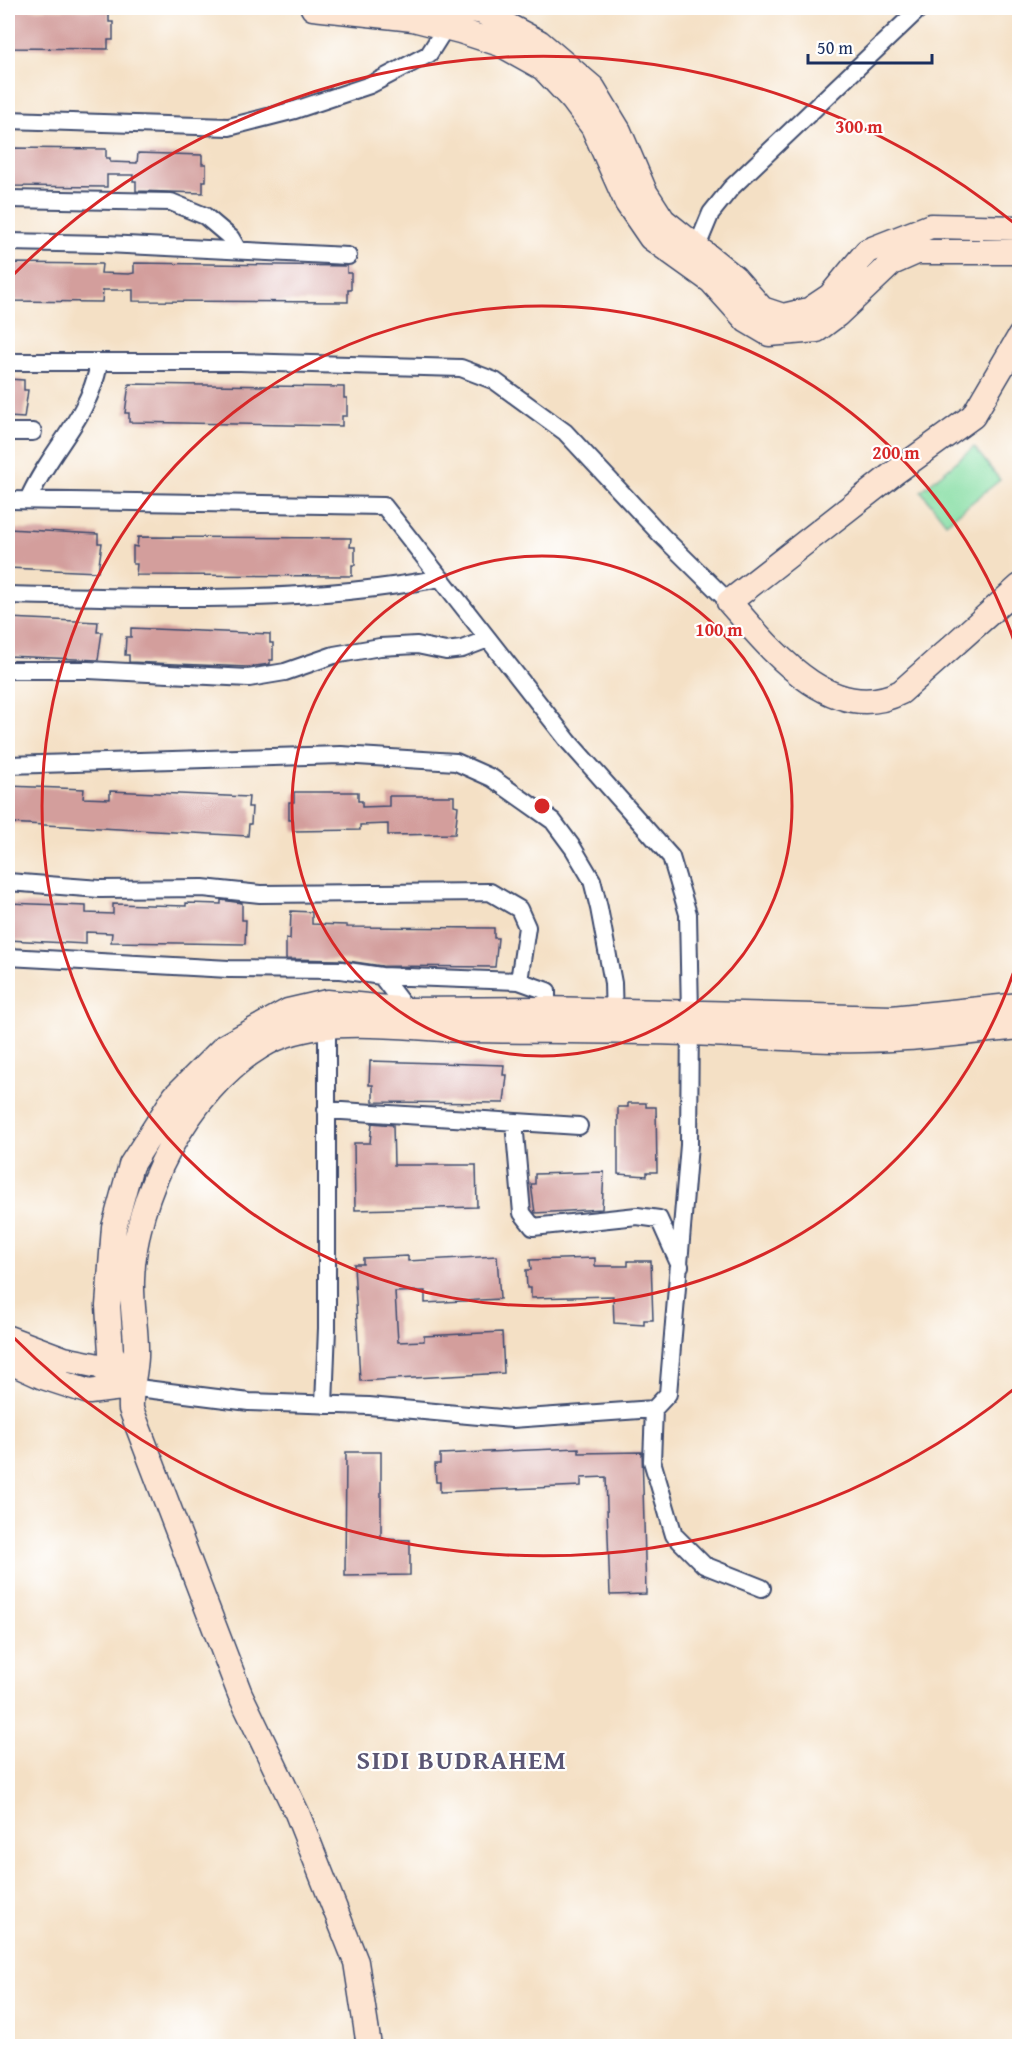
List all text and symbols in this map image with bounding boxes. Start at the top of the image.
scale bar [808,27,932,65]
text: 50 m [817,34,853,61]
text: 300 m [835,113,883,140]
text: 200 m [872,439,920,466]
text: 100 m [695,616,743,643]
centre of rings [532,796,552,816]
district label: SIDI BUDRAHEM [357,1740,567,1779]

